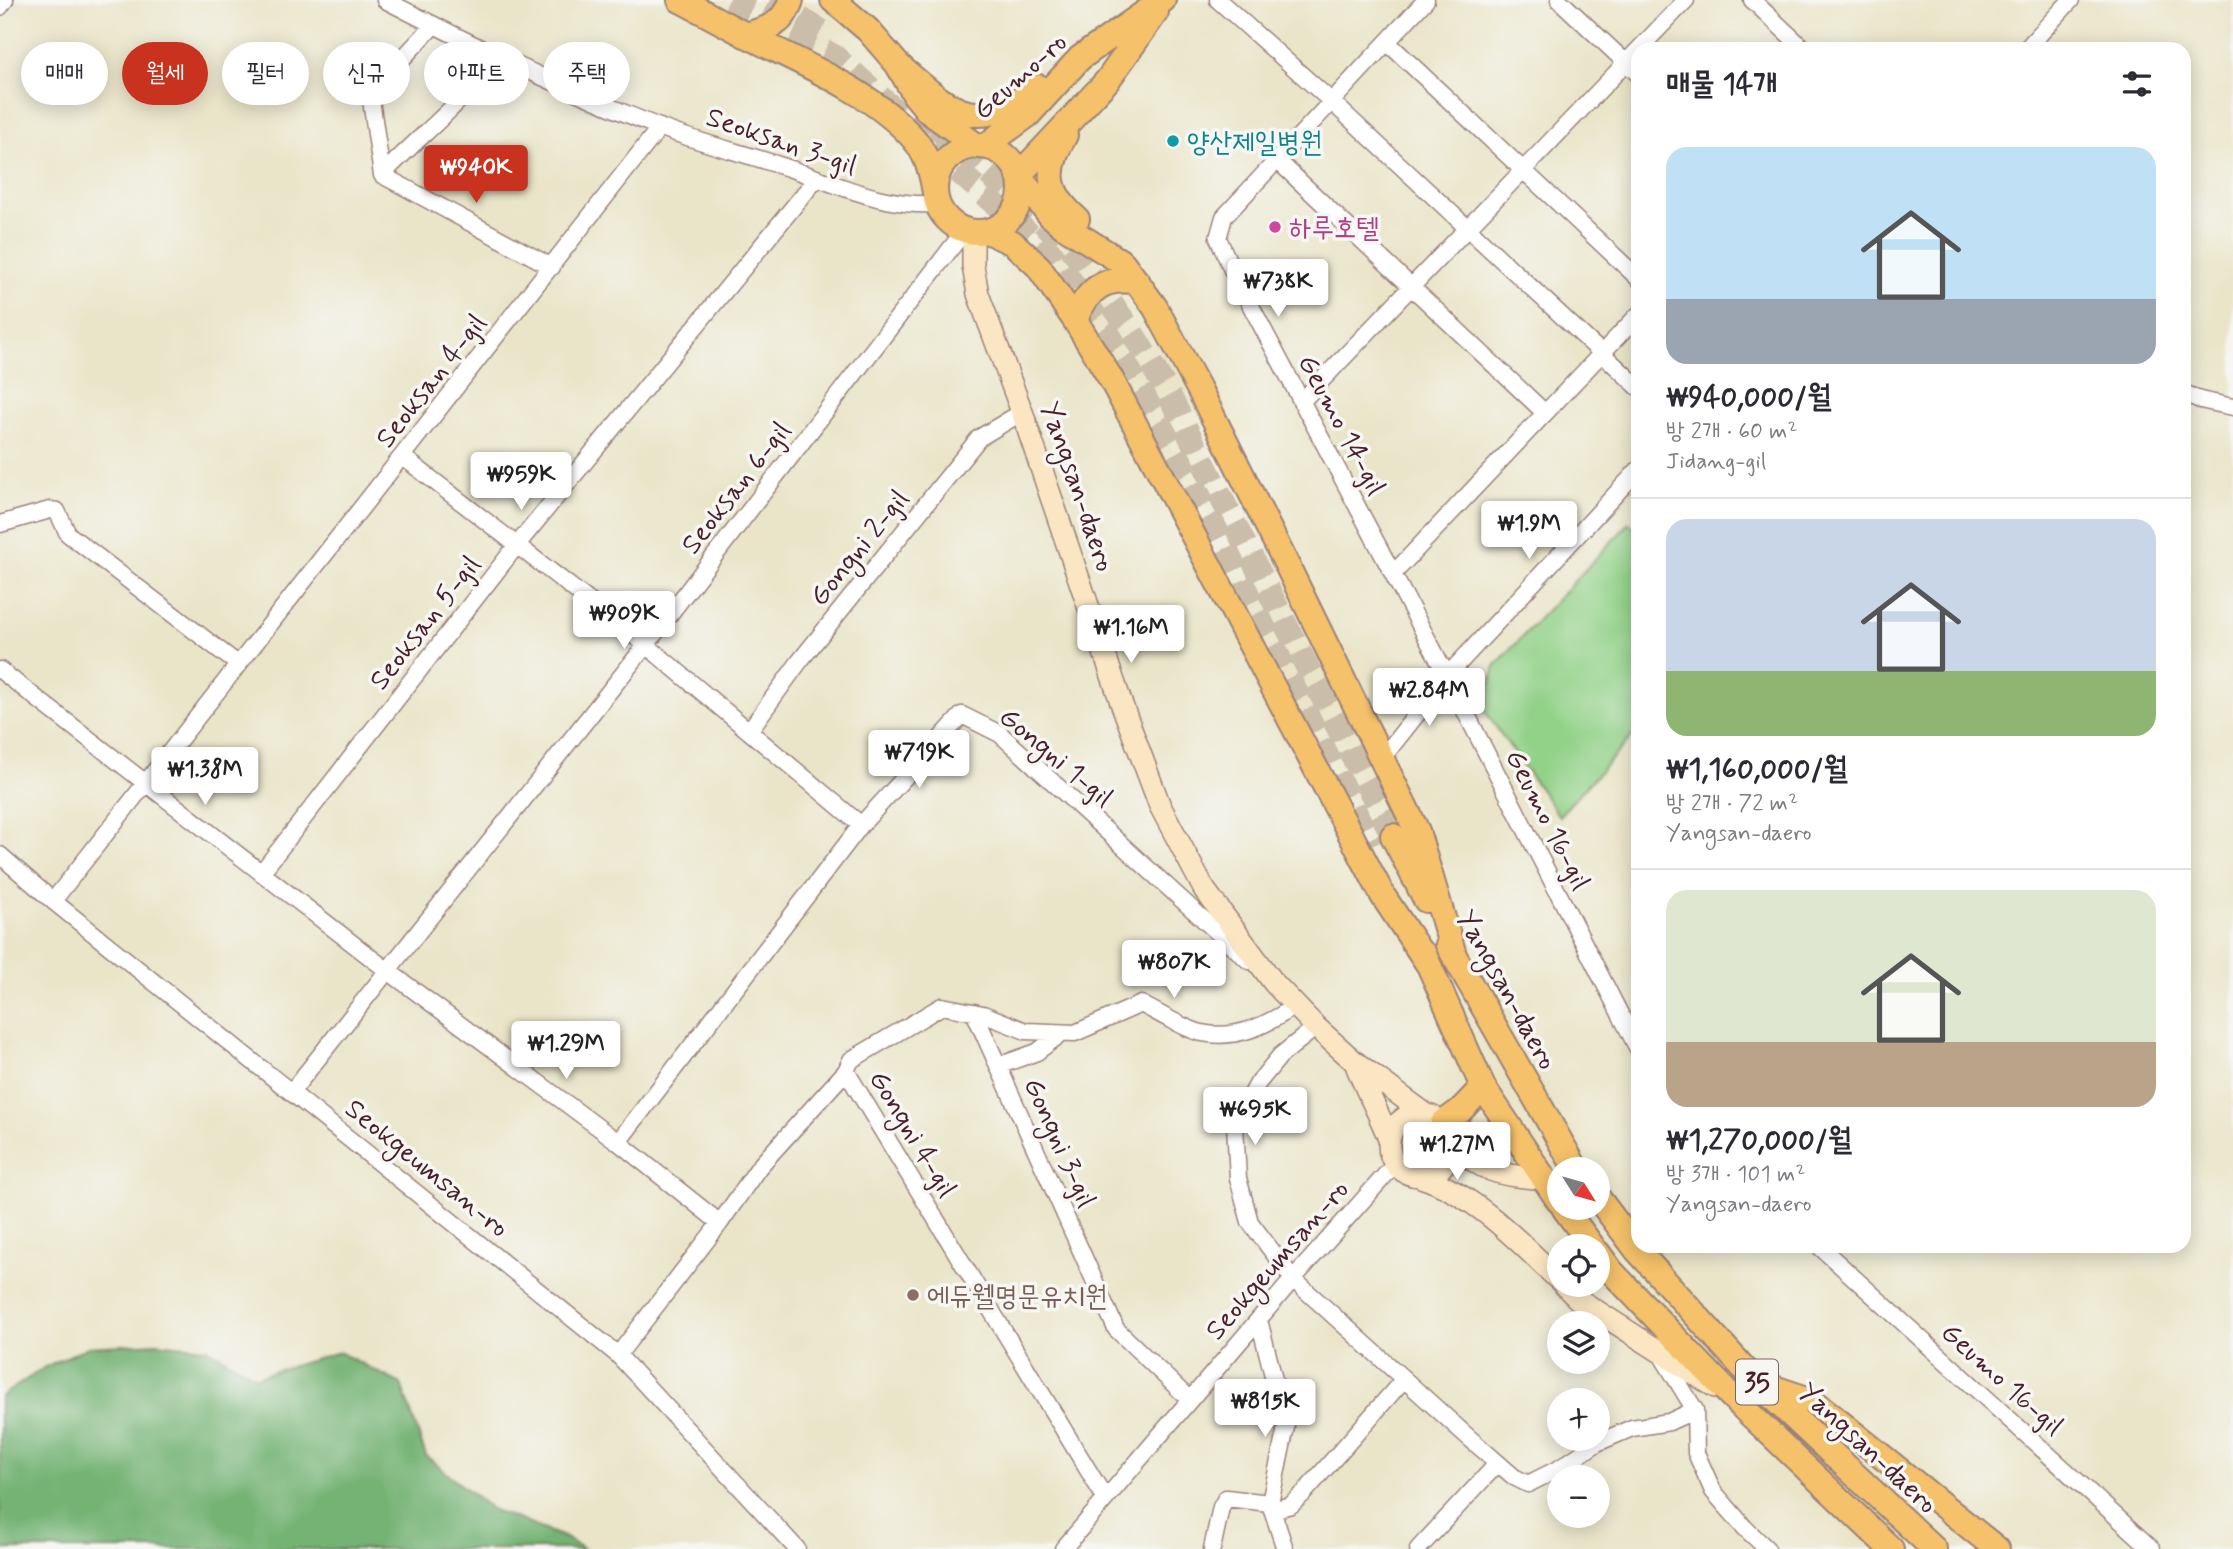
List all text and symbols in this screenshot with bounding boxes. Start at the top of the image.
street label: Geumo-ro [966,25,1076,129]
chip: 매매 [21,42,108,105]
chip: 월세 [122,42,208,105]
chip: 필터 [222,42,309,105]
chip: 신규 [323,42,410,105]
chip: 아파트 [424,42,529,105]
chip: 주택 [543,42,630,105]
text: 매물 14개 [1666,65,1777,104]
icon: filters [2118,65,2156,103]
street label: Seoksan 3-gil [701,99,861,185]
place label: 양산제일병원 [1187,125,1322,162]
marker: 양산제일병원 [1165,133,1181,149]
pin: ₩940K [427,146,525,205]
text: ₩940K [440,153,512,183]
icon: home [1848,192,1974,318]
place label: 하루호텔 [1289,211,1379,248]
marker: 하루호텔 [1267,219,1283,235]
pin: ₩738K [1229,260,1327,319]
text: ₩738K [1243,267,1313,297]
street label: Seoksan 4-gil [368,307,496,456]
street label: Geumo 14-gil [1288,348,1393,502]
text: ₩940,000/월 [1666,378,1831,417]
street label: Yangsan-daero [1028,397,1123,577]
street label: Seoksan 6-gil [674,415,800,562]
text: 방 2개 · 60 m² [1666,417,1798,447]
text: Jidang-gil [1666,447,1766,477]
pin: ₩959K [472,452,570,512]
text: ₩959K [487,460,555,490]
street label: Gongni 2-gil [802,483,920,616]
pin: ₩1.9M [1480,502,1578,561]
text: ₩1.9M [1497,509,1561,539]
street label: Seoksan 5-gil [362,549,490,698]
icon: home [1848,564,1974,690]
pin: ₩909K [575,592,673,651]
text: ₩909K [589,599,659,629]
pin: ₩1.16M [1074,606,1188,665]
text: ₩1.16M [1093,613,1169,643]
pin: ₩2.84M [1372,668,1486,728]
text: ₩2.84M [1389,676,1469,706]
street label: Gongni 1-gil [989,699,1120,818]
pin: ₩719K [870,730,968,790]
text: ₩719K [884,738,954,768]
street label: Geumo 16-gil [1496,743,1598,897]
pin: ₩1.38M [148,748,262,807]
text: ₩1,160,000/월 [1666,750,1848,789]
text: ₩1.38M [167,755,243,785]
text: 방 2개 · 72 m² [1666,789,1798,819]
text: Yangsan-daero [1666,819,1812,849]
street label: Yangsan-daero [1445,904,1565,1078]
icon: home [1848,935,1974,1061]
pin: ₩807K [1125,940,1223,1000]
text: ₩807K [1138,948,1210,978]
pin: ₩1.29M [509,1021,623,1081]
text: ₩1.29M [527,1029,605,1059]
street label: Gongni 4-gil [858,1064,964,1206]
street label: Gongni 3-gil [1012,1072,1104,1215]
pin: ₩695K [1206,1088,1304,1147]
street label: Seokgeumsan-ro [335,1091,516,1248]
text: ₩695K [1219,1095,1291,1125]
text: ₩1,270,000/월 [1666,1121,1852,1160]
pin: ₩1.27M [1400,1122,1514,1182]
text: ₩1.27M [1419,1130,1495,1160]
north arrow [1547,1157,1610,1220]
map controls [1547,1157,1610,1528]
text: 방 3개 · 101 m² [1666,1160,1805,1190]
street label: Seokgeumsan-ro [1198,1173,1359,1350]
text: Yangsan-daero [1666,1190,1812,1220]
button: locate [1547,1234,1610,1297]
place label: 에듀웰명문유치원 [927,1279,1107,1316]
marker: 에듀웰명문유치원 [905,1287,921,1303]
button: layers [1547,1311,1610,1374]
street label: Geumo 16-gil [1932,1315,2071,1445]
road number: 35 [1736,1359,1778,1404]
street label: Yangsan-daero [1788,1375,1945,1524]
pin: ₩815K [1216,1380,1314,1439]
text: ₩815K [1231,1387,1299,1417]
button: + [1547,1388,1610,1451]
button: − [1547,1465,1610,1528]

